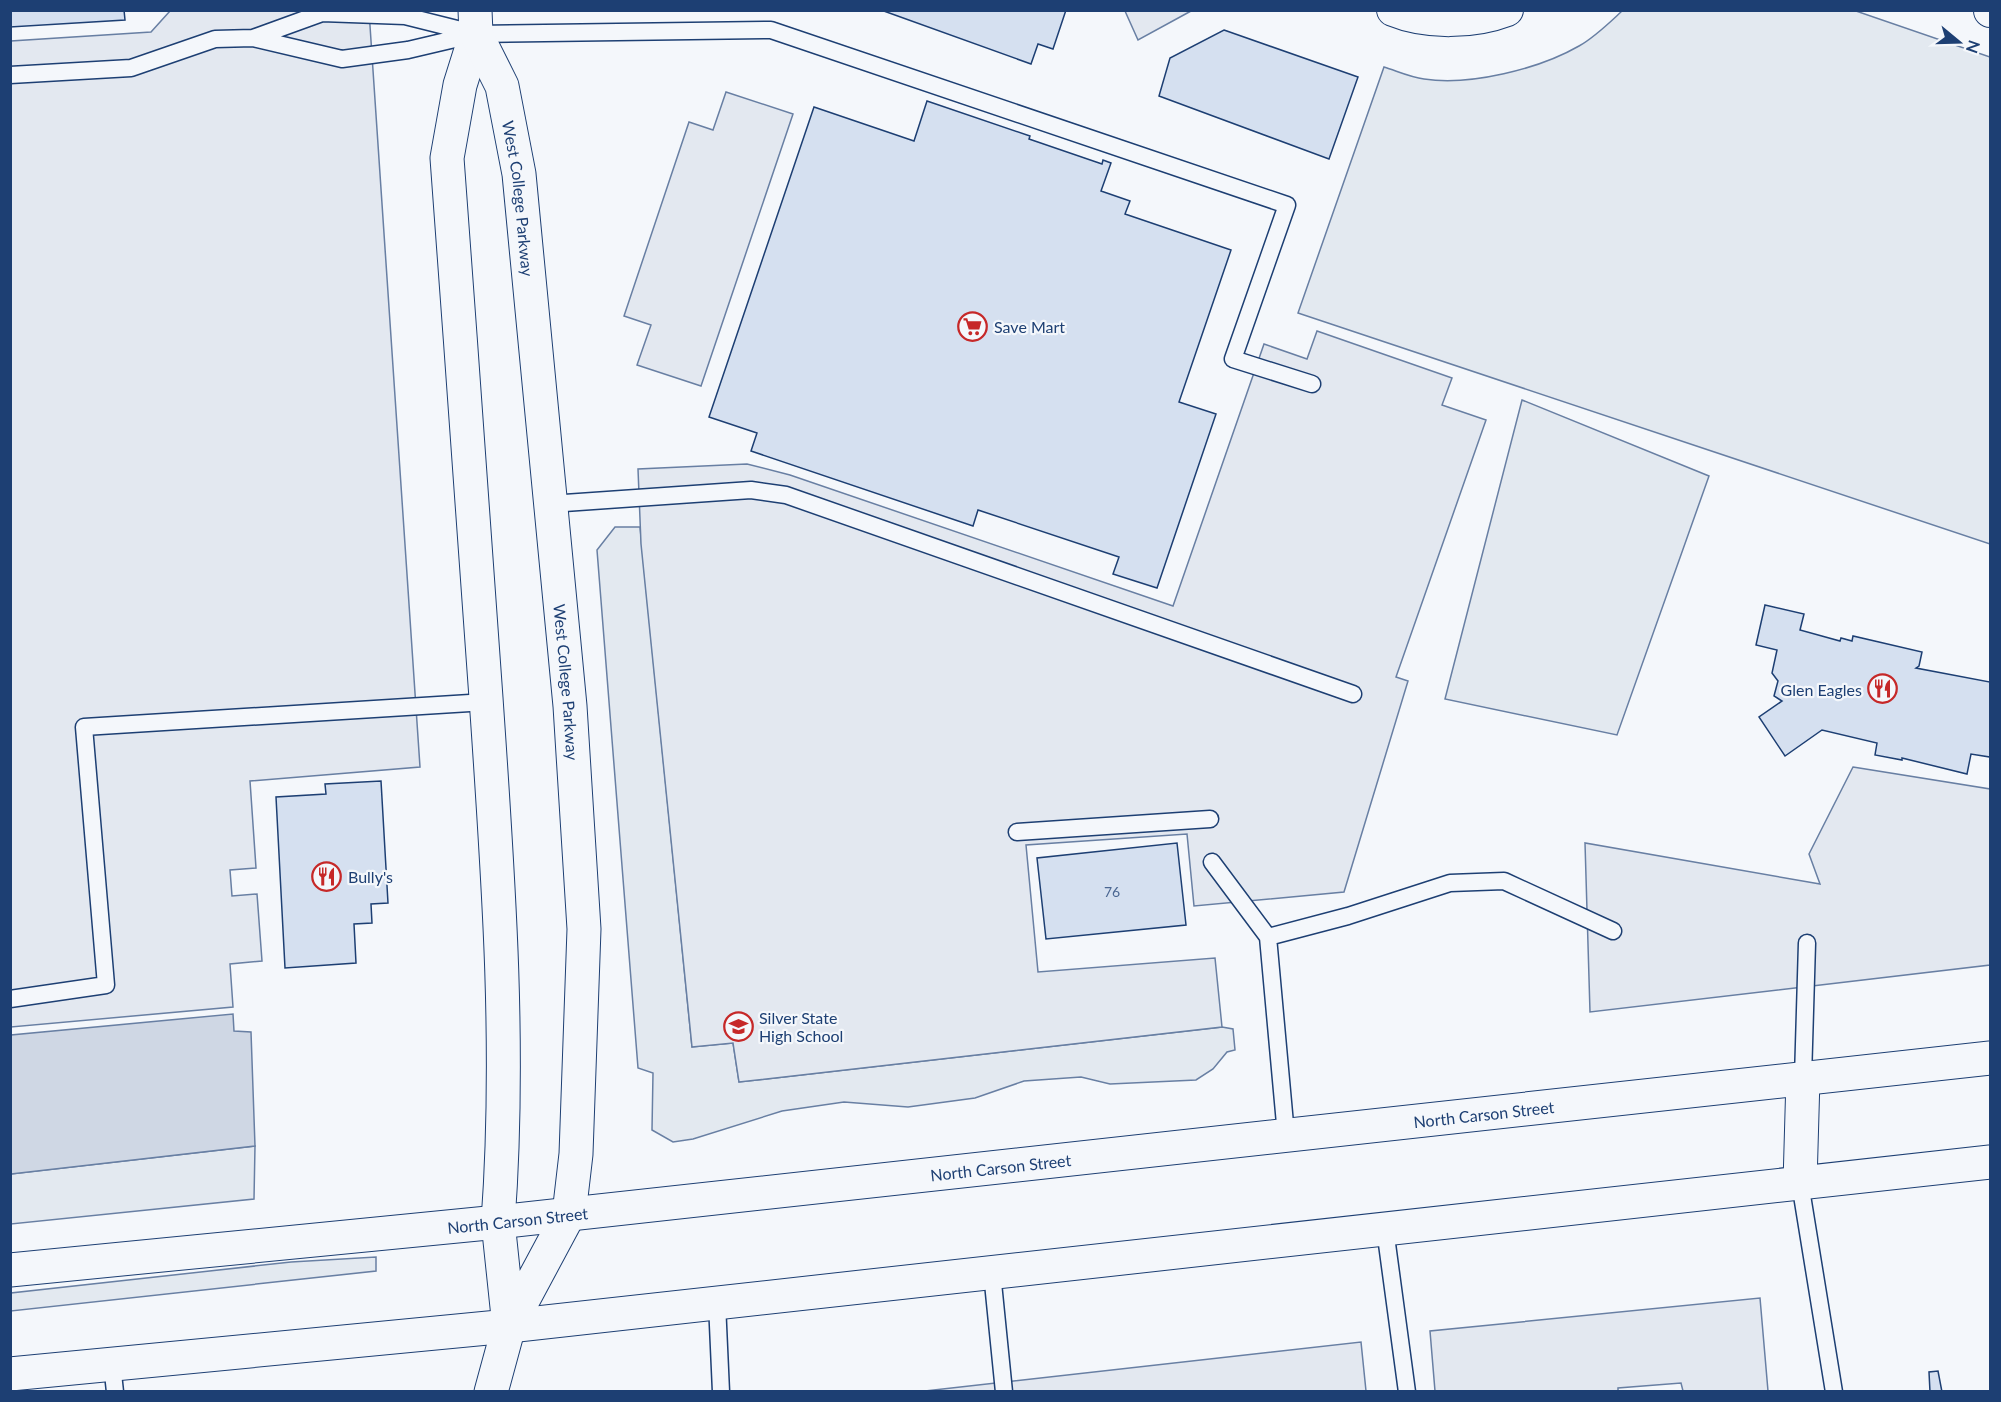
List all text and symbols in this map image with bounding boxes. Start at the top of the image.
north arrow [1929,12,1989,72]
text: N [1963,38,1985,56]
street label: West College Parkway [499,119,538,278]
supermarket icon: Save Mart [957,310,989,342]
place label: Save Mart [994,317,1065,336]
street label: West College Parkway [551,603,583,762]
restaurant icon: Glen Eagles [1867,673,1899,705]
place label: Glen Eagles [1781,680,1862,699]
restaurant icon: Bully's [311,860,343,892]
place label: Bully's [348,867,393,886]
house number: 76 [1104,883,1120,900]
place label: Silver State High School [759,1008,843,1045]
school or university icon: Silver State High School [722,1010,754,1042]
street label: North Carson Street [1412,1096,1555,1131]
street label: North Carson Street [929,1150,1072,1184]
street label: North Carson Street [446,1203,589,1236]

